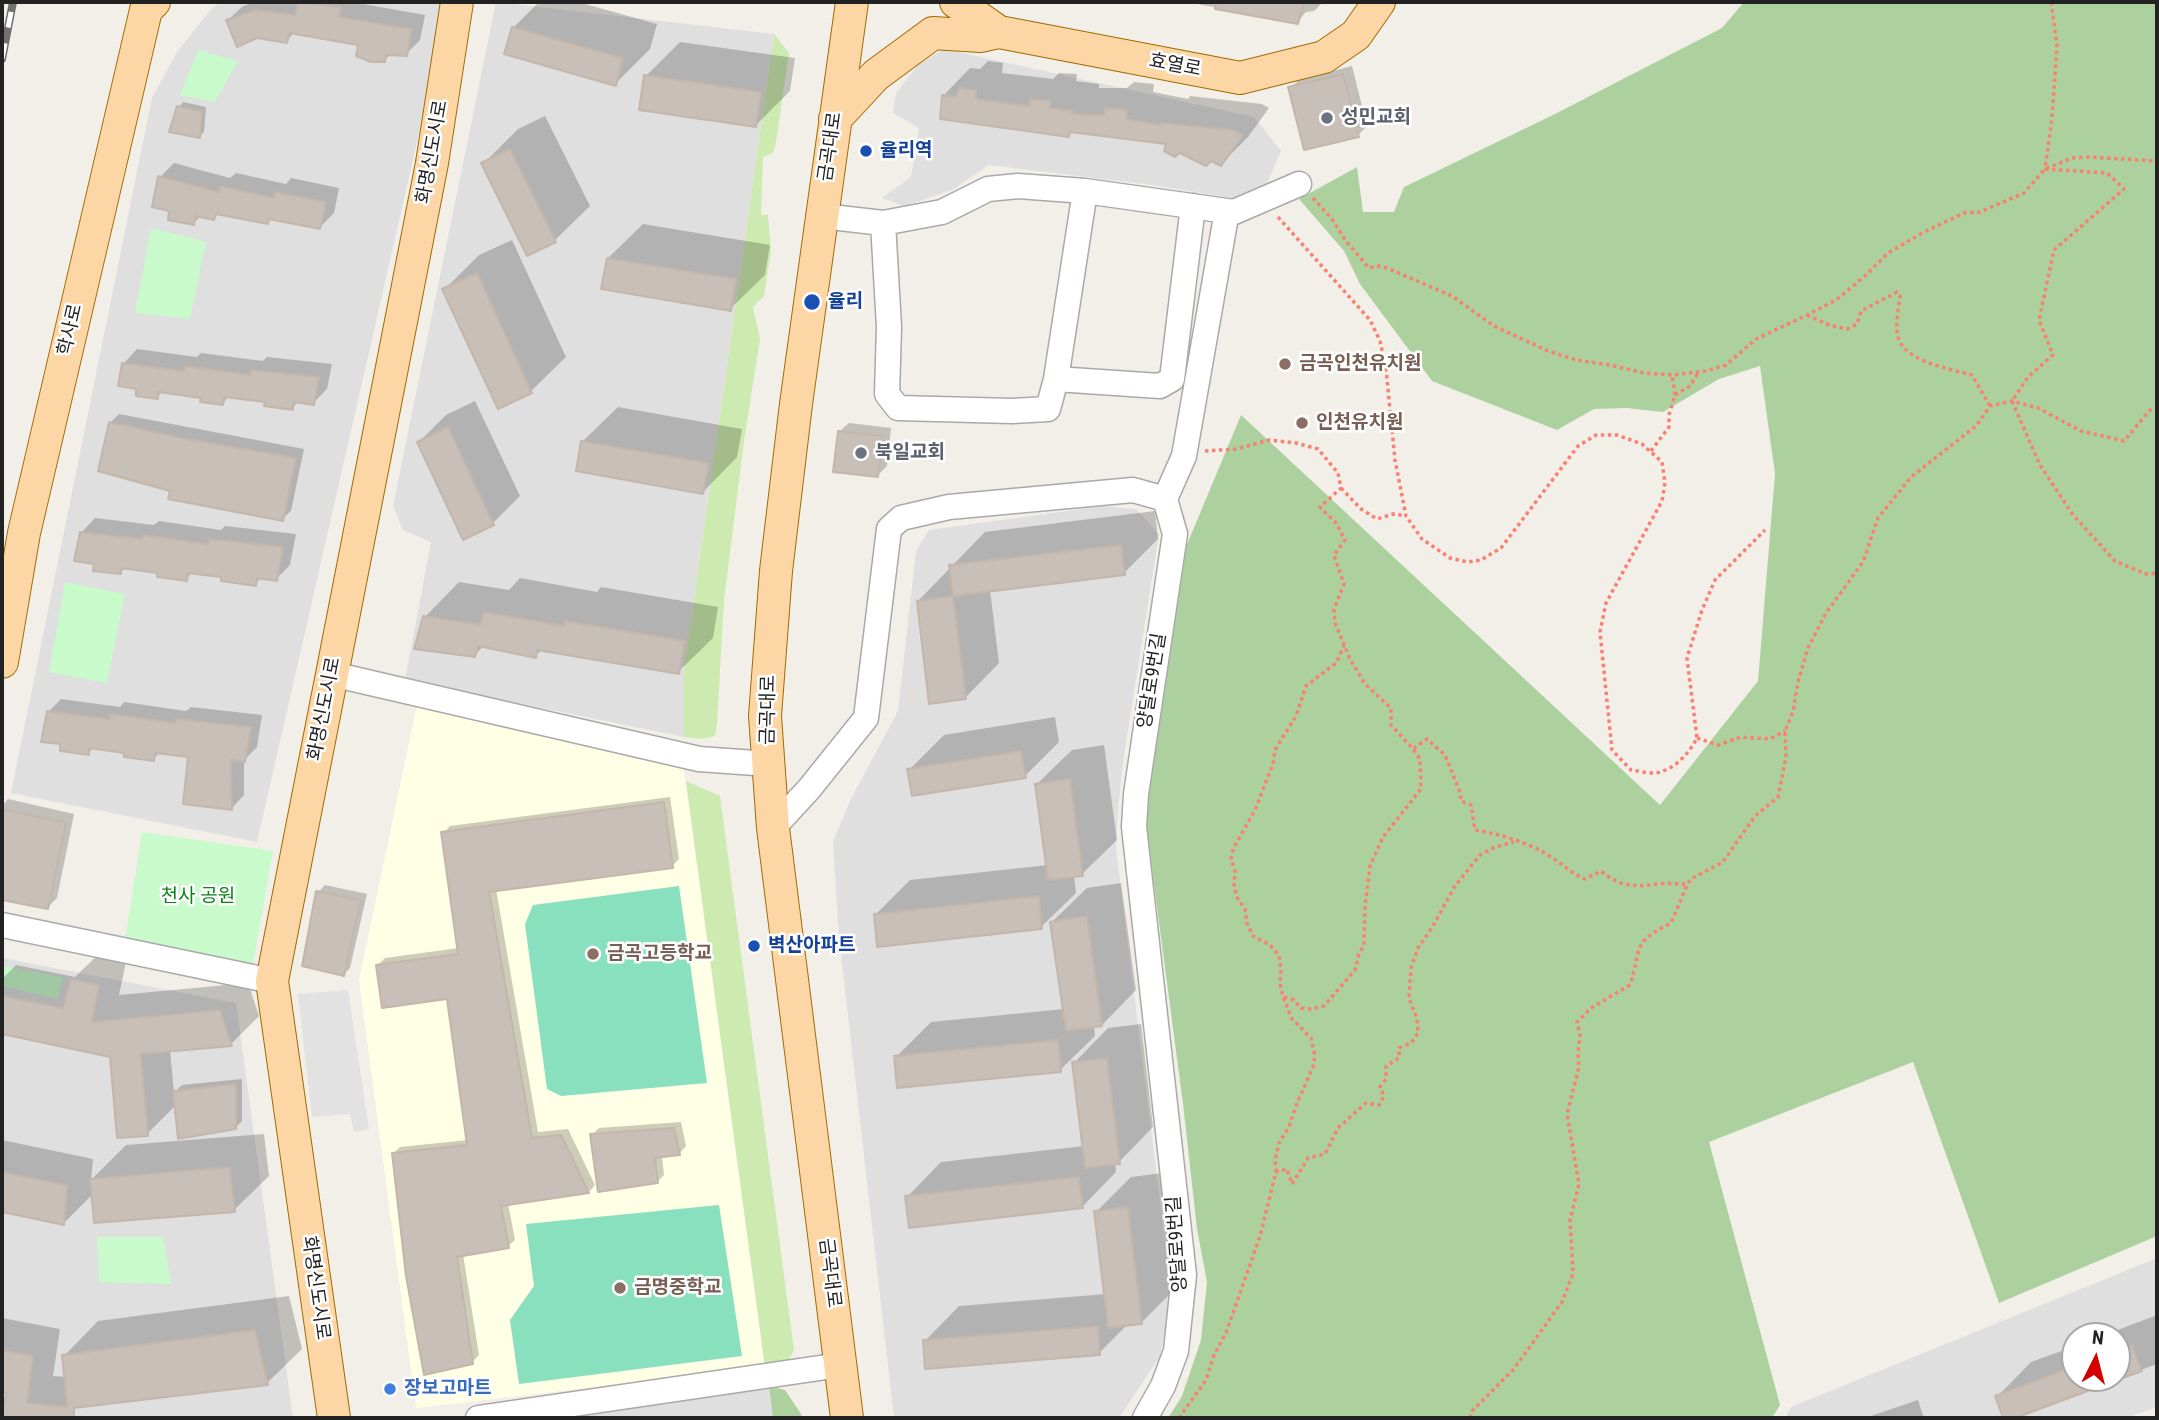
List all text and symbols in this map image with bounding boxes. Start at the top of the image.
street label: 효열로 [1147,50,1203,82]
street label: 화명신도시로 [413,98,453,206]
place label: 성민교회 [1341,107,1411,129]
marker: 성민교회 [1319,110,1335,126]
street label: 금곡대로 [815,111,847,183]
place label: 율리역 [880,140,932,162]
marker: 율리역 [858,143,874,159]
place label: 율리 [828,291,863,313]
marker: 율리 [802,292,822,312]
street label: 학사로 [54,302,88,358]
place label: 금곡인천유치원 [1299,353,1421,375]
marker: 금곡인천유치원 [1277,356,1293,372]
place label: 인천유치원 [1316,412,1403,434]
marker: 인천유치원 [1294,415,1310,431]
place label: 북일교회 [875,442,945,464]
marker: 북일교회 [853,445,869,461]
street label: 양달로9번길 [1134,631,1172,731]
street label: 화명신도시로 [304,655,346,763]
street label: 금곡대로 [757,675,781,745]
park label: 천사 공원 [161,886,235,908]
place label: 벽산아파트 [768,935,855,957]
marker: 벽산아파트 [746,938,762,954]
place label: 금곡고등학교 [607,943,712,965]
marker: 금곡고등학교 [585,946,601,962]
street label: 양달로9번길 [1163,1195,1193,1293]
street label: 화명신도시로 [296,1234,334,1342]
street label: 금곡대로 [813,1237,845,1309]
place label: 금명중학교 [634,1277,721,1299]
marker: 금명중학교 [612,1280,628,1296]
north arrow [2061,1322,2131,1392]
text: N [2091,1326,2105,1350]
place label: 장보고마트 [404,1378,491,1400]
marker: 장보고마트 [382,1381,398,1397]

